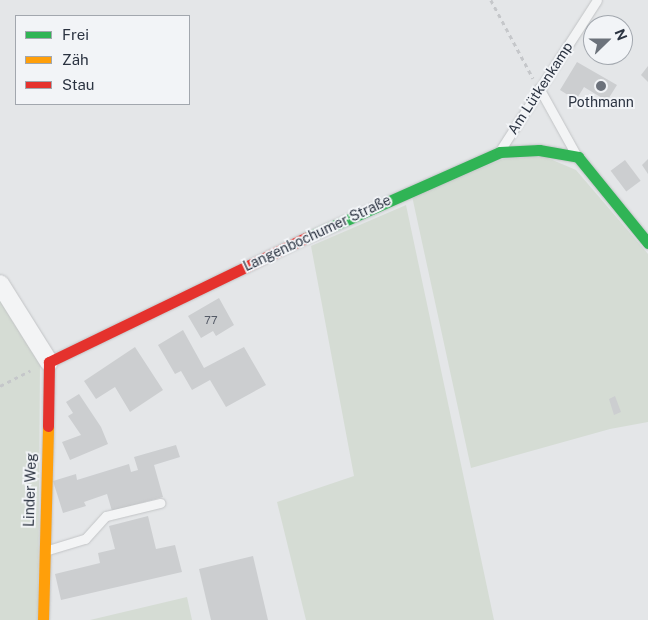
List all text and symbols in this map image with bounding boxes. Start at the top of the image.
legend [15,15,190,105]
north arrow [583,15,633,65]
text: Frei [62,26,89,43]
text: N [612,27,630,43]
street label: Am Lütkenkamp [504,39,576,137]
text: Zäh [62,51,89,68]
text: Stau [62,76,95,93]
marker: Pothmann [595,80,607,92]
place label: Pothmann [568,94,634,110]
street label: Langenbochumer Straße [241,191,393,275]
house number: 77 [204,313,218,327]
street label: Linder Weg [20,453,40,527]

